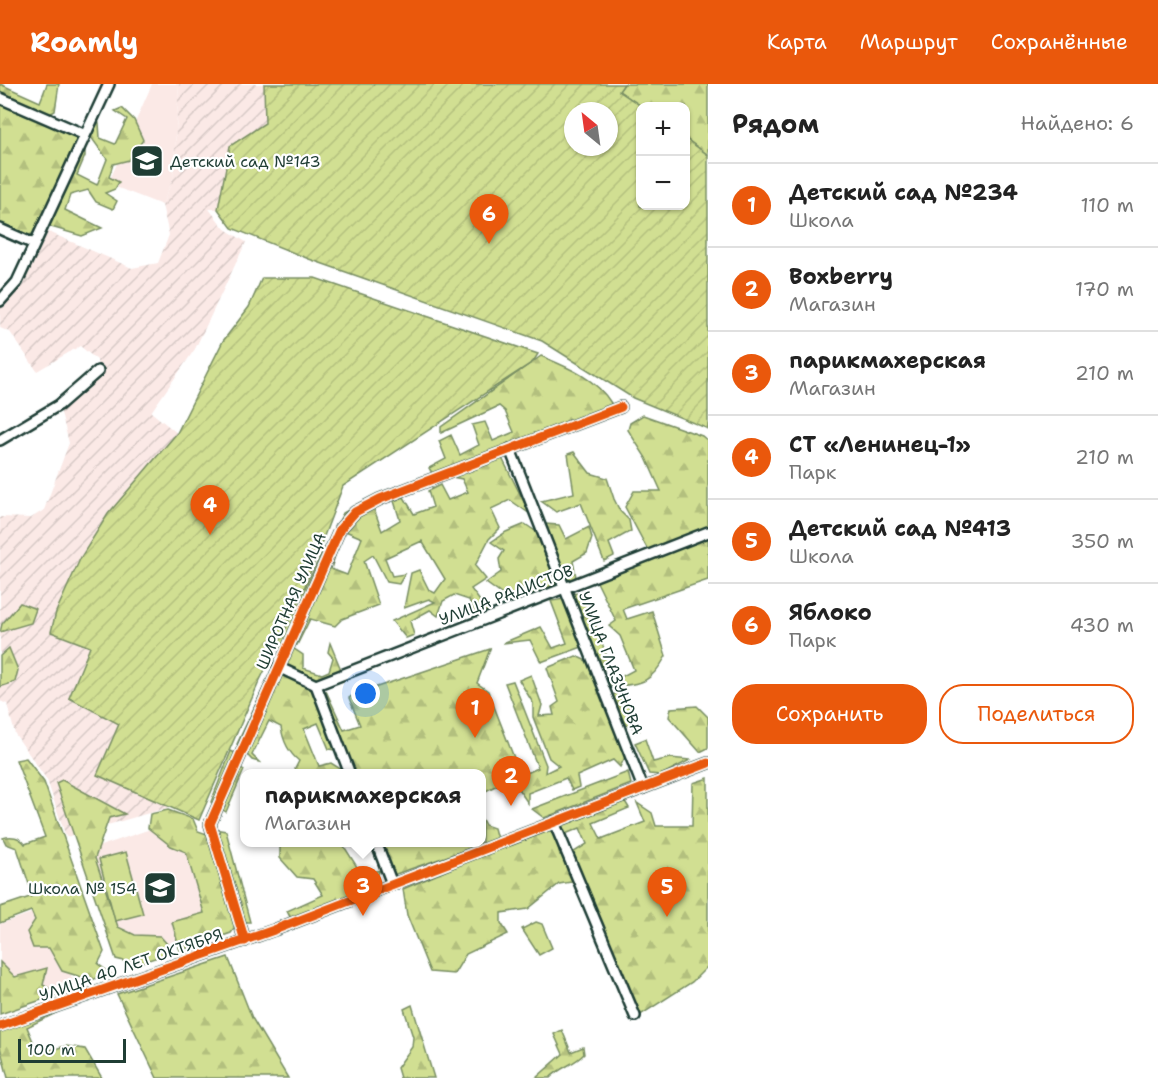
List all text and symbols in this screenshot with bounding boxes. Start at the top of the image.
text: Roamly [30,23,138,61]
text: Карта [767,28,827,56]
text: Маршрут [860,28,958,56]
text: Сохранённые [991,28,1128,56]
north arrow [564,102,618,156]
map controls [636,102,690,210]
button: + [636,102,690,156]
text: Рядом [732,106,819,141]
text: Найдено: 6 [1021,110,1134,136]
school or university icon: Детский сад №143 [129,143,165,179]
place label: Детский сад №143 [170,151,321,172]
button: − [636,156,690,210]
text: Детский сад №234 [789,178,1018,207]
text: 1 [747,192,756,218]
text: 110 m [1080,192,1134,218]
pin: 6 [470,194,508,244]
text: Школа [789,207,854,233]
text: Boxberry [789,262,893,291]
text: 2 [745,276,759,302]
text: 170 m [1075,276,1134,302]
text: Магазин [789,291,876,317]
text: парикмахерская [789,346,986,375]
text: 3 [745,360,759,386]
text: 210 m [1075,360,1134,386]
text: Магазин [789,375,876,401]
text: СТ «Ленинец-1» [789,430,971,459]
text: 4 [745,444,759,470]
text: 210 m [1075,444,1134,470]
text: Парк [789,459,836,485]
pin: 4 [190,486,230,535]
text: Детский сад №413 [789,514,1011,543]
text: 5 [745,528,758,554]
text: 350 m [1070,528,1134,554]
street label: ШИРОТНАЯ УЛИЦА [251,529,331,673]
text: Школа [789,543,854,569]
street label: УЛИЦА РАДИСТОВ [436,560,576,630]
street label: УЛИЦА ГЛАЗУНОВА [574,588,648,738]
text: Яблоко [789,598,872,627]
text: 6 [745,612,759,638]
text: 430 m [1070,612,1134,638]
text: Парк [789,627,836,653]
your location [351,679,380,708]
button: Сохранить [732,684,927,744]
button: Поделиться [939,684,1134,744]
pin: 1 [456,688,494,738]
pin: 2 [492,756,530,806]
popup [240,769,486,847]
text: парикмахерская [265,781,461,810]
text: Магазин [265,810,351,836]
pin: 3 [344,866,382,916]
pin: 5 [648,868,686,917]
school or university icon: Школа № 154 [142,870,178,906]
place label: Школа № 154 [28,878,137,899]
street label: УЛИЦА 40 ЛЕТ ОКТЯБРЯ [36,924,226,1006]
scale bar [18,1036,126,1064]
text: 100 m [27,1039,75,1060]

